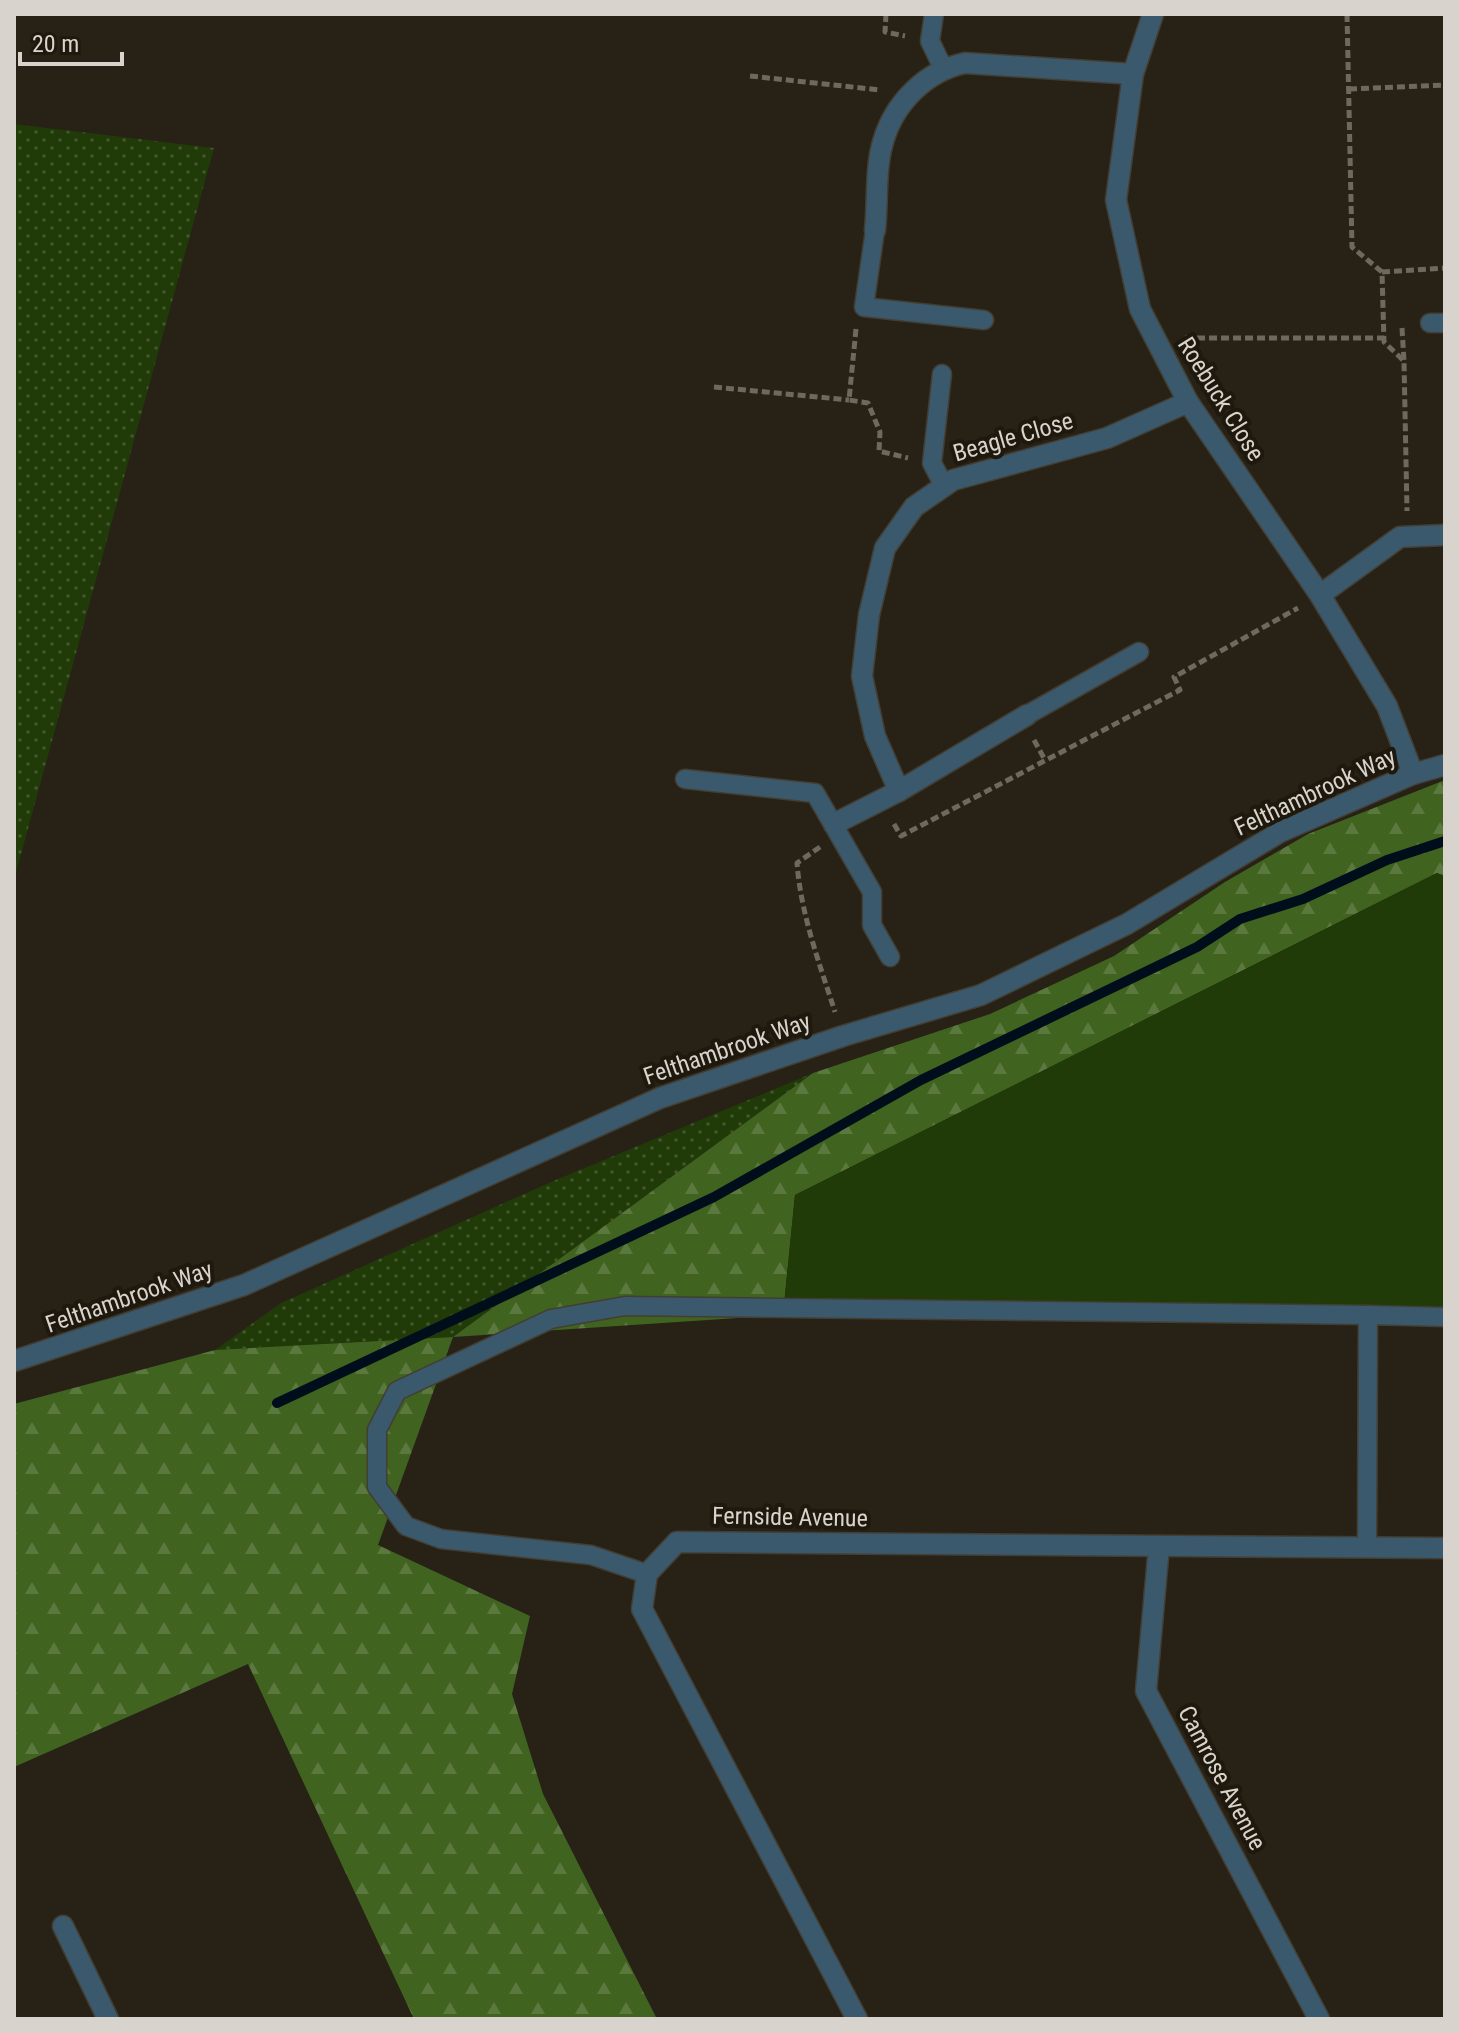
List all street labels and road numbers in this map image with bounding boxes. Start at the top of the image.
street label: Roebuck Close [1172,332,1270,466]
street label: Beagle Close [950,407,1076,467]
street label: Felthambrook Way [1230,742,1400,842]
street label: Felthambrook Way [640,1007,814,1091]
street label: Felthambrook Way [42,1255,216,1339]
street label: Fernside Avenue [712,1502,868,1532]
street label: Camrose Avenue [1172,1701,1272,1855]

